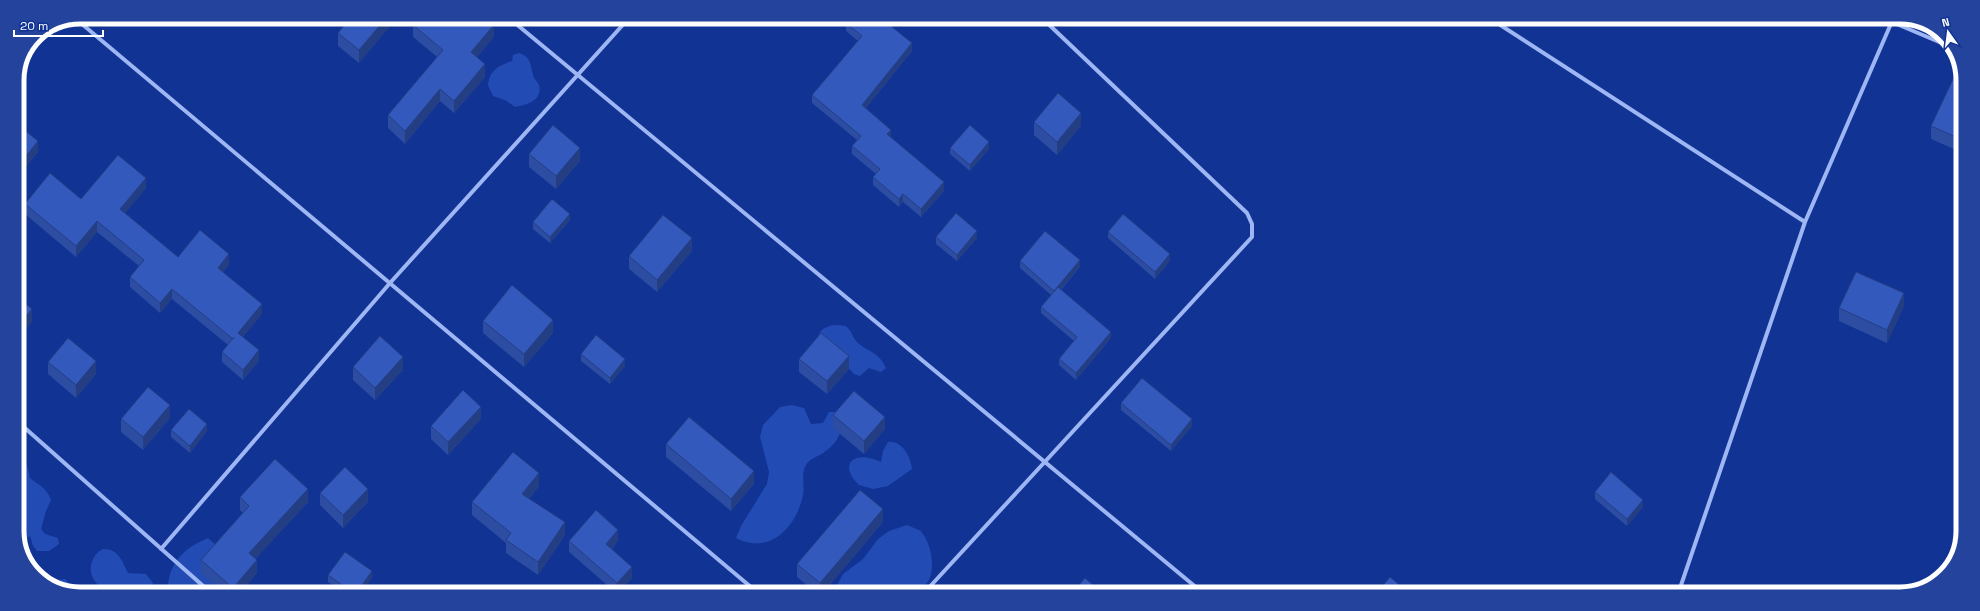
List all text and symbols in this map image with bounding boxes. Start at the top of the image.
scale bar [14,12,103,38]
north arrow [1928,12,1968,52]
text: N [1940,15,1951,30]
text: 20 m [20,18,48,34]

